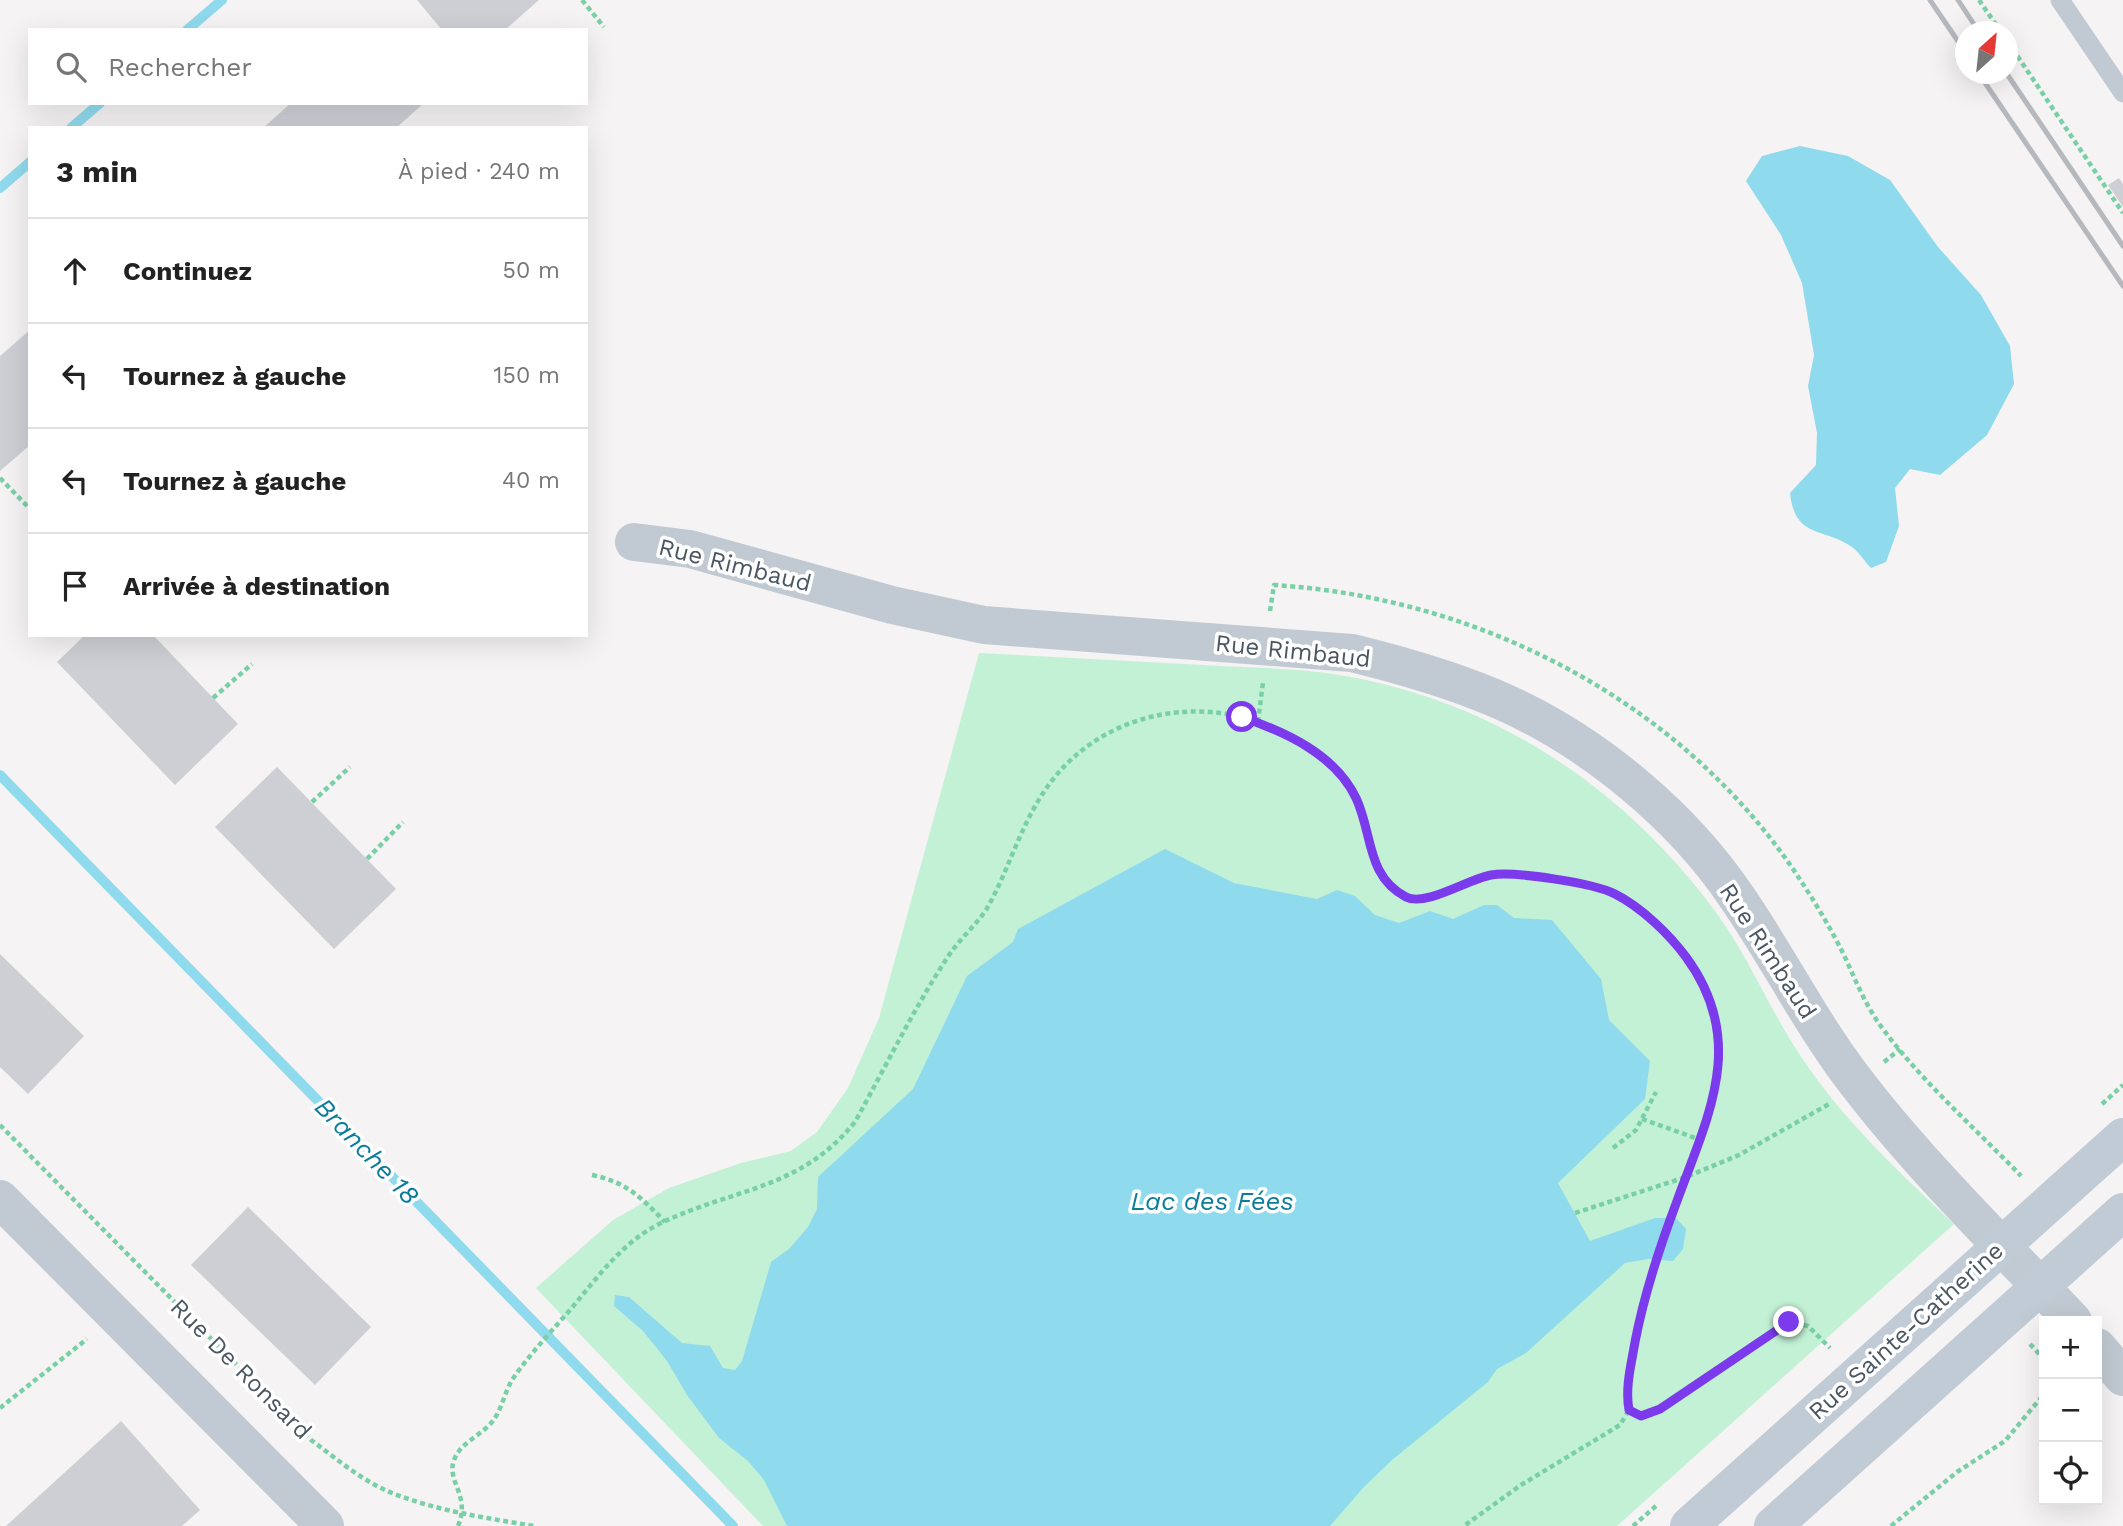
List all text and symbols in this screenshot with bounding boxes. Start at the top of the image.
north arrow [1955,21,2018,84]
search box [28,28,588,105]
icon: search [52,48,90,86]
text: Rechercher [108,52,252,82]
text: 3 min [56,154,138,189]
text: À pied · 240 m [398,158,560,185]
icon: ahead [56,252,94,290]
text: Continuez [123,256,252,286]
text: 50 m [503,257,560,284]
icon: left [56,357,94,395]
text: Tournez à gauche [123,361,346,391]
text: 150 m [494,362,560,389]
icon: left [56,462,94,500]
text: Tournez à gauche [123,466,346,496]
text: 40 m [502,467,560,494]
street label: Rue Rimbaud [656,533,814,597]
icon: arrive [56,567,94,605]
text: Arrivée à destination [123,571,390,601]
street label: Rue Rimbaud [1214,629,1372,673]
route start [1226,701,1257,732]
street label: Rue Rimbaud [1714,878,1822,1024]
water label: Branche 18 [309,1092,425,1210]
water label: Lac des Fées [1130,1186,1294,1216]
street label: Rue Sainte-Catherine [1803,1236,2009,1426]
street label: Rue De Ronsard [165,1293,317,1445]
route end [1773,1306,1804,1337]
map controls [2039,1316,2102,1505]
button: + [2039,1316,2102,1379]
button: − [2039,1379,2102,1442]
button: locate [2039,1442,2102,1505]

